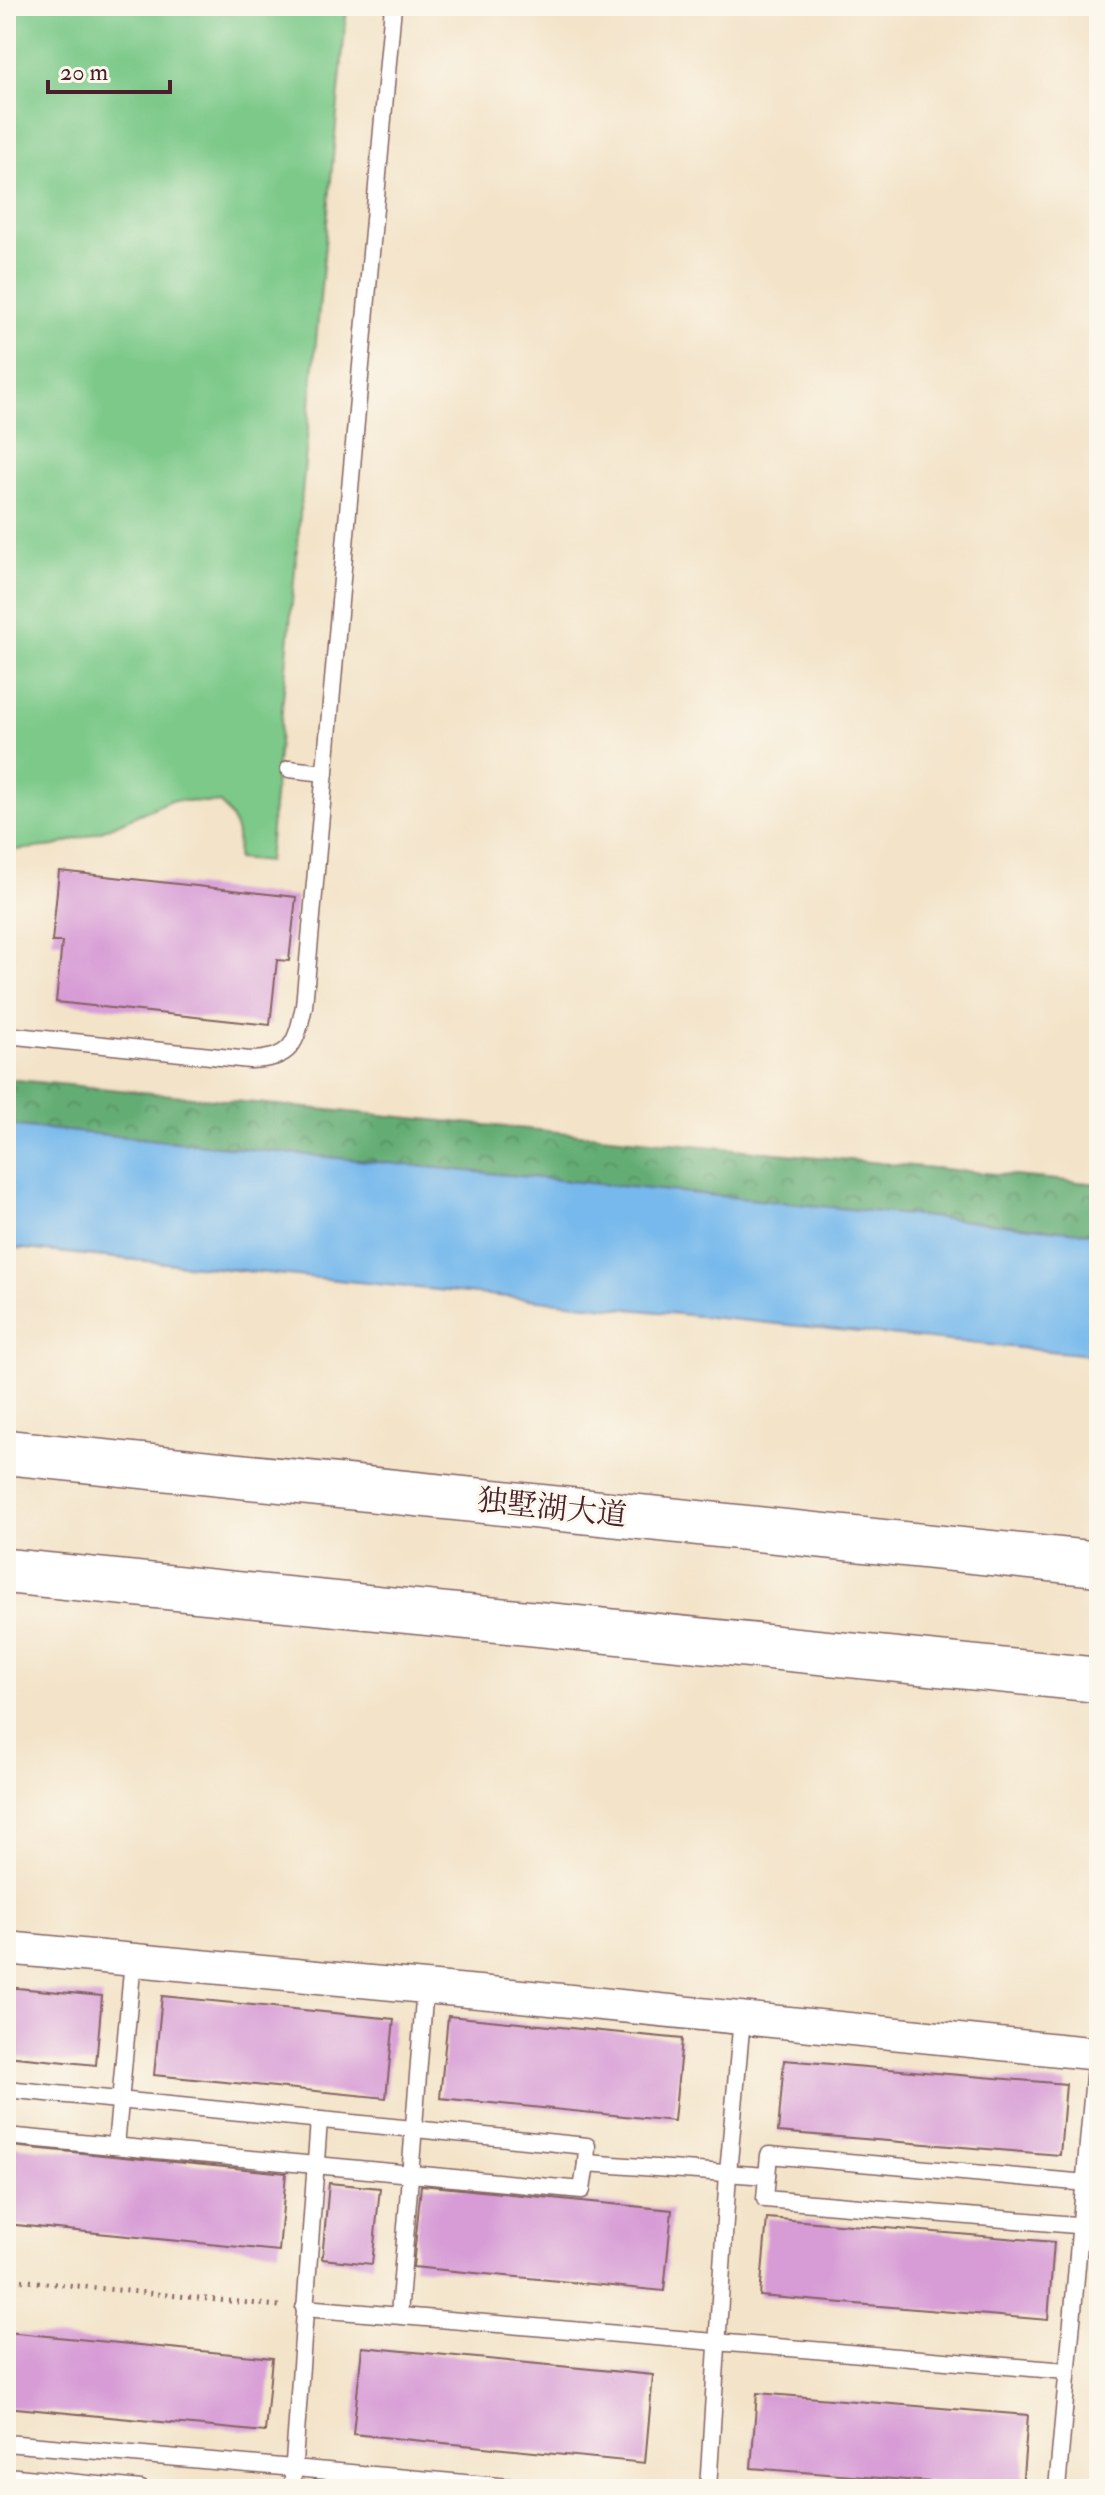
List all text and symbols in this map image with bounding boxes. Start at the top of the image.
scale bar [48,44,170,94]
text: 20 m [60,57,109,88]
street label: 独墅湖大道 [475,1482,629,1534]

